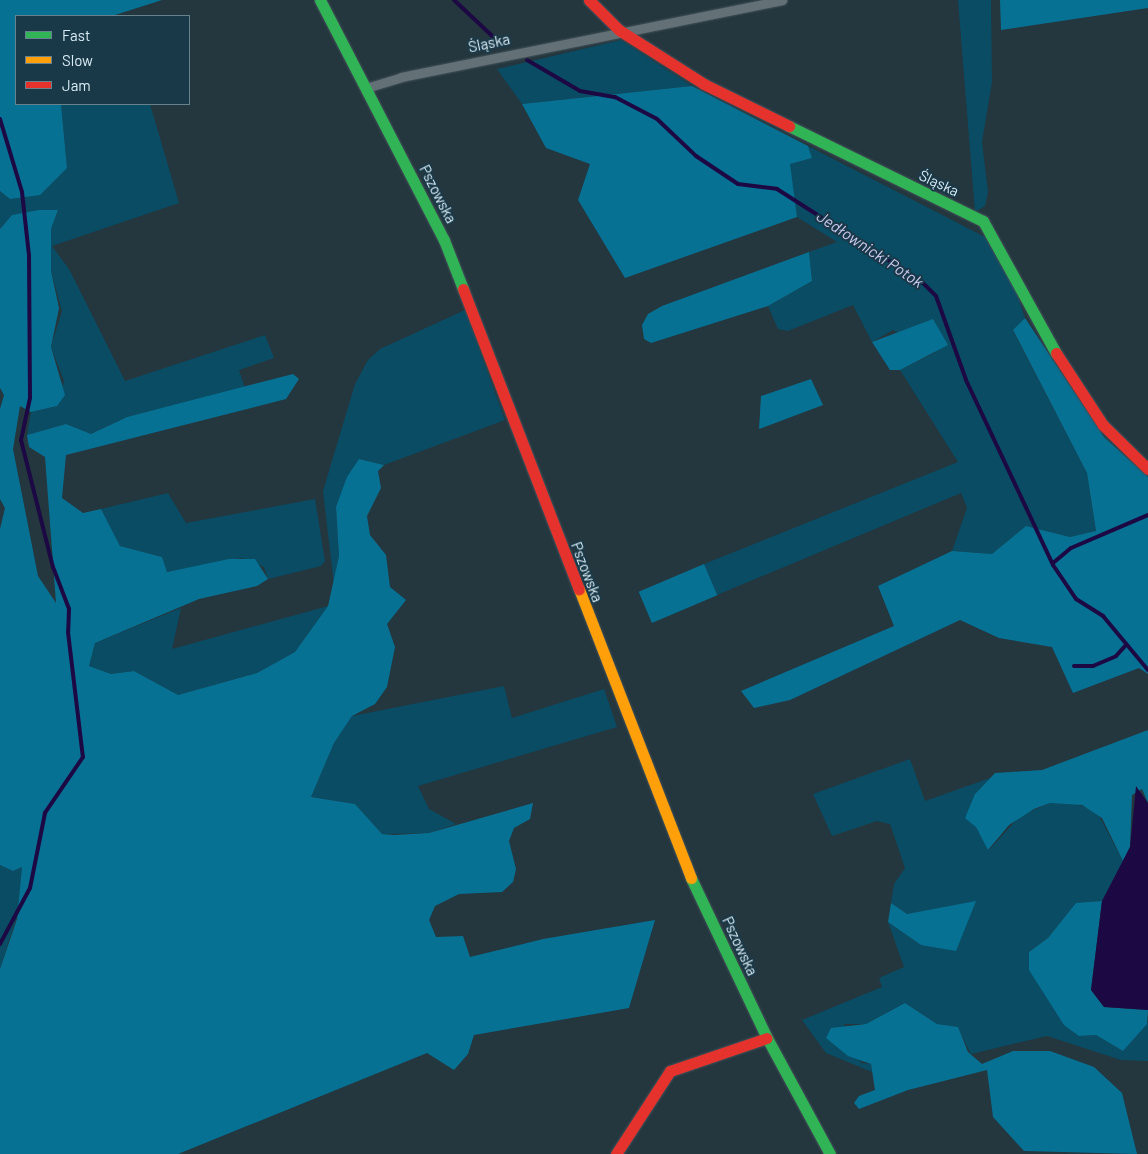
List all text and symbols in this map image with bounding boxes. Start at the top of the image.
legend [15,15,190,105]
text: Fast [62,26,90,44]
street label: Śląska [467,30,511,56]
text: Slow [62,51,93,69]
text: Jam [62,76,91,94]
street label: Pszowska [416,162,460,226]
street label: Śląska [916,166,962,200]
water label: Jedłownicki Potok [813,206,927,292]
street label: Pszowska [567,539,607,605]
street label: Pszowska [719,914,761,978]

